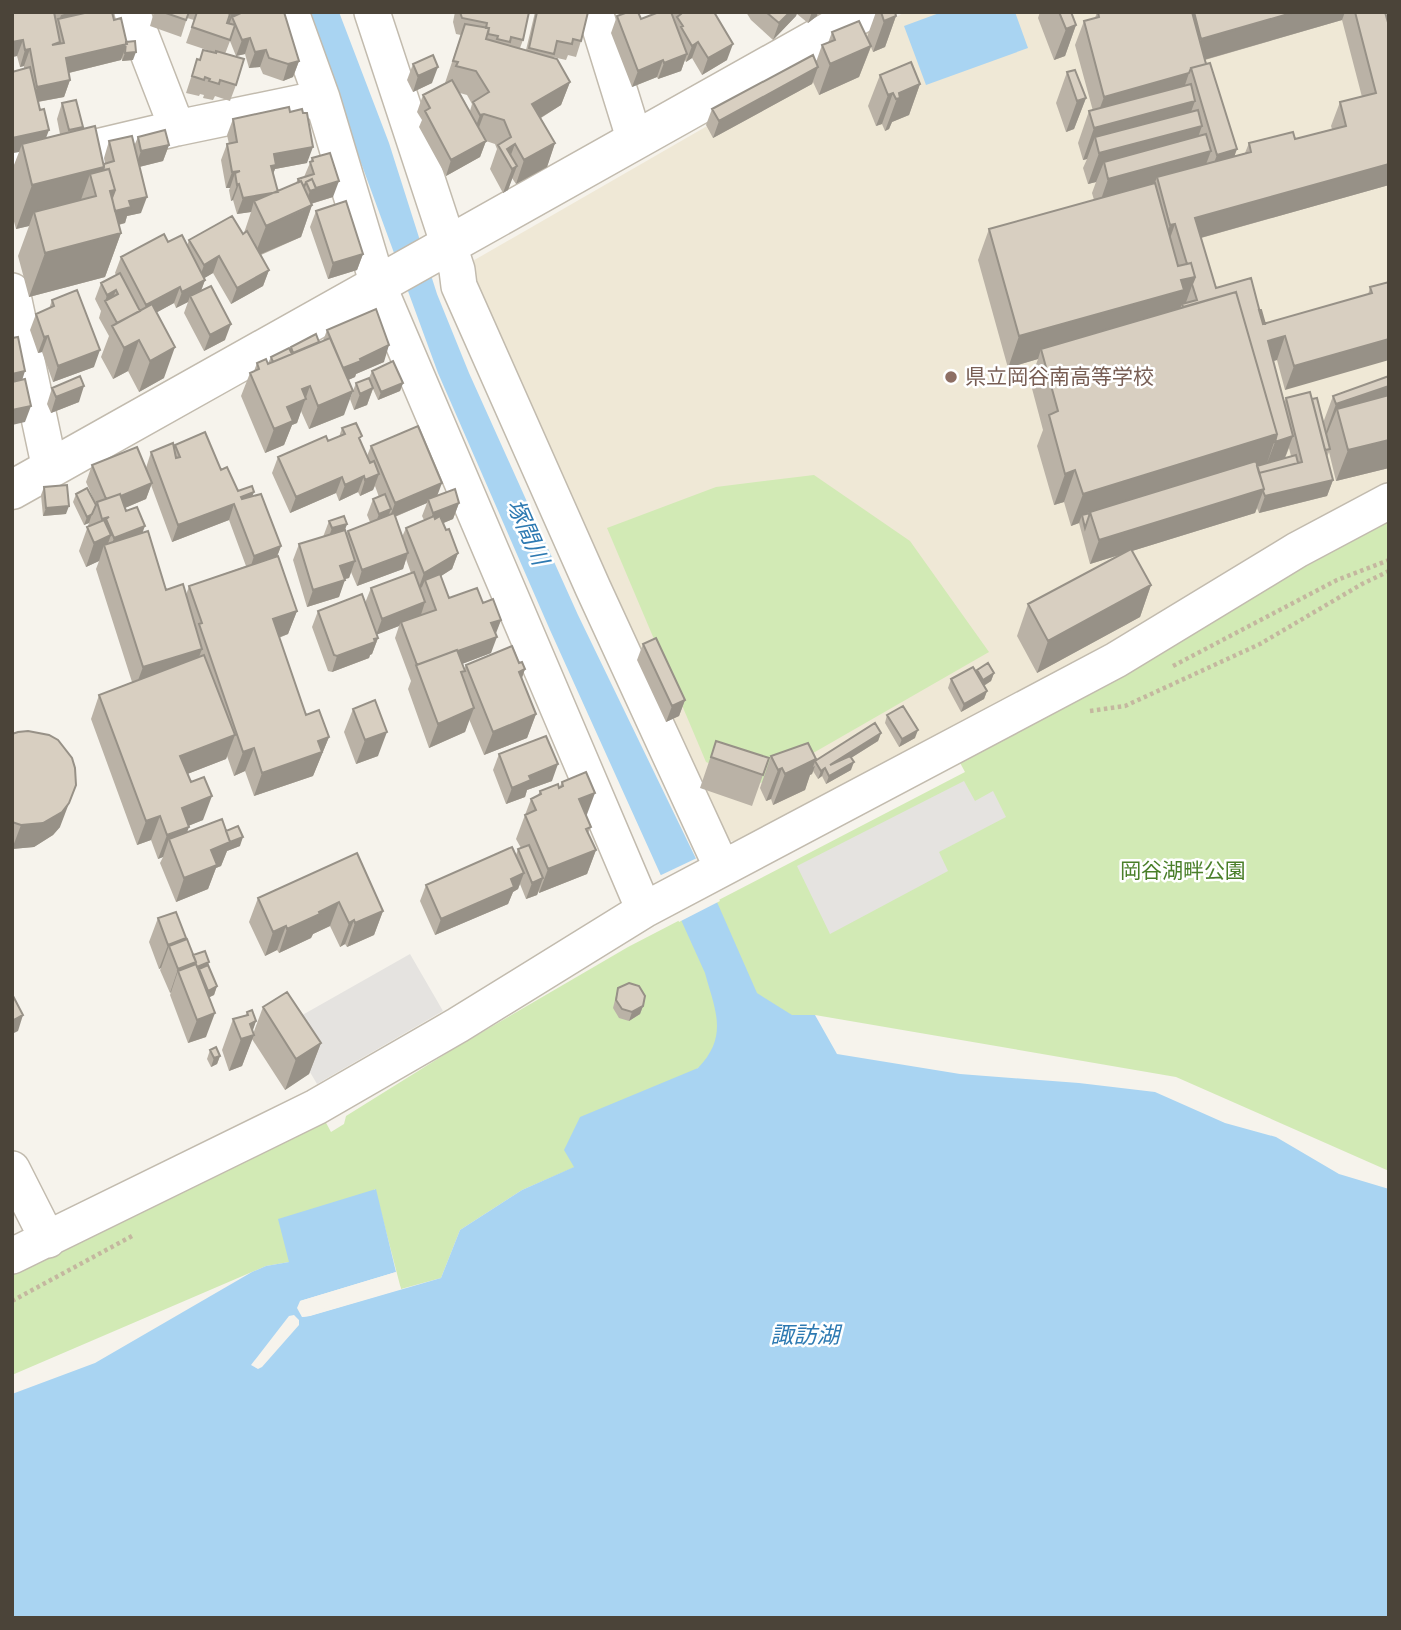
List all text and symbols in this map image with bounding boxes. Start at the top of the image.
place label: 県立岡谷南高等学校 [965,364,1154,390]
marker: 県立岡谷南高等学校 [943,369,959,385]
water label: 塚間川 [500,495,556,572]
park label: 岡谷湖畔公園 [1120,858,1246,884]
water label: 諏訪湖 [771,1321,843,1350]

